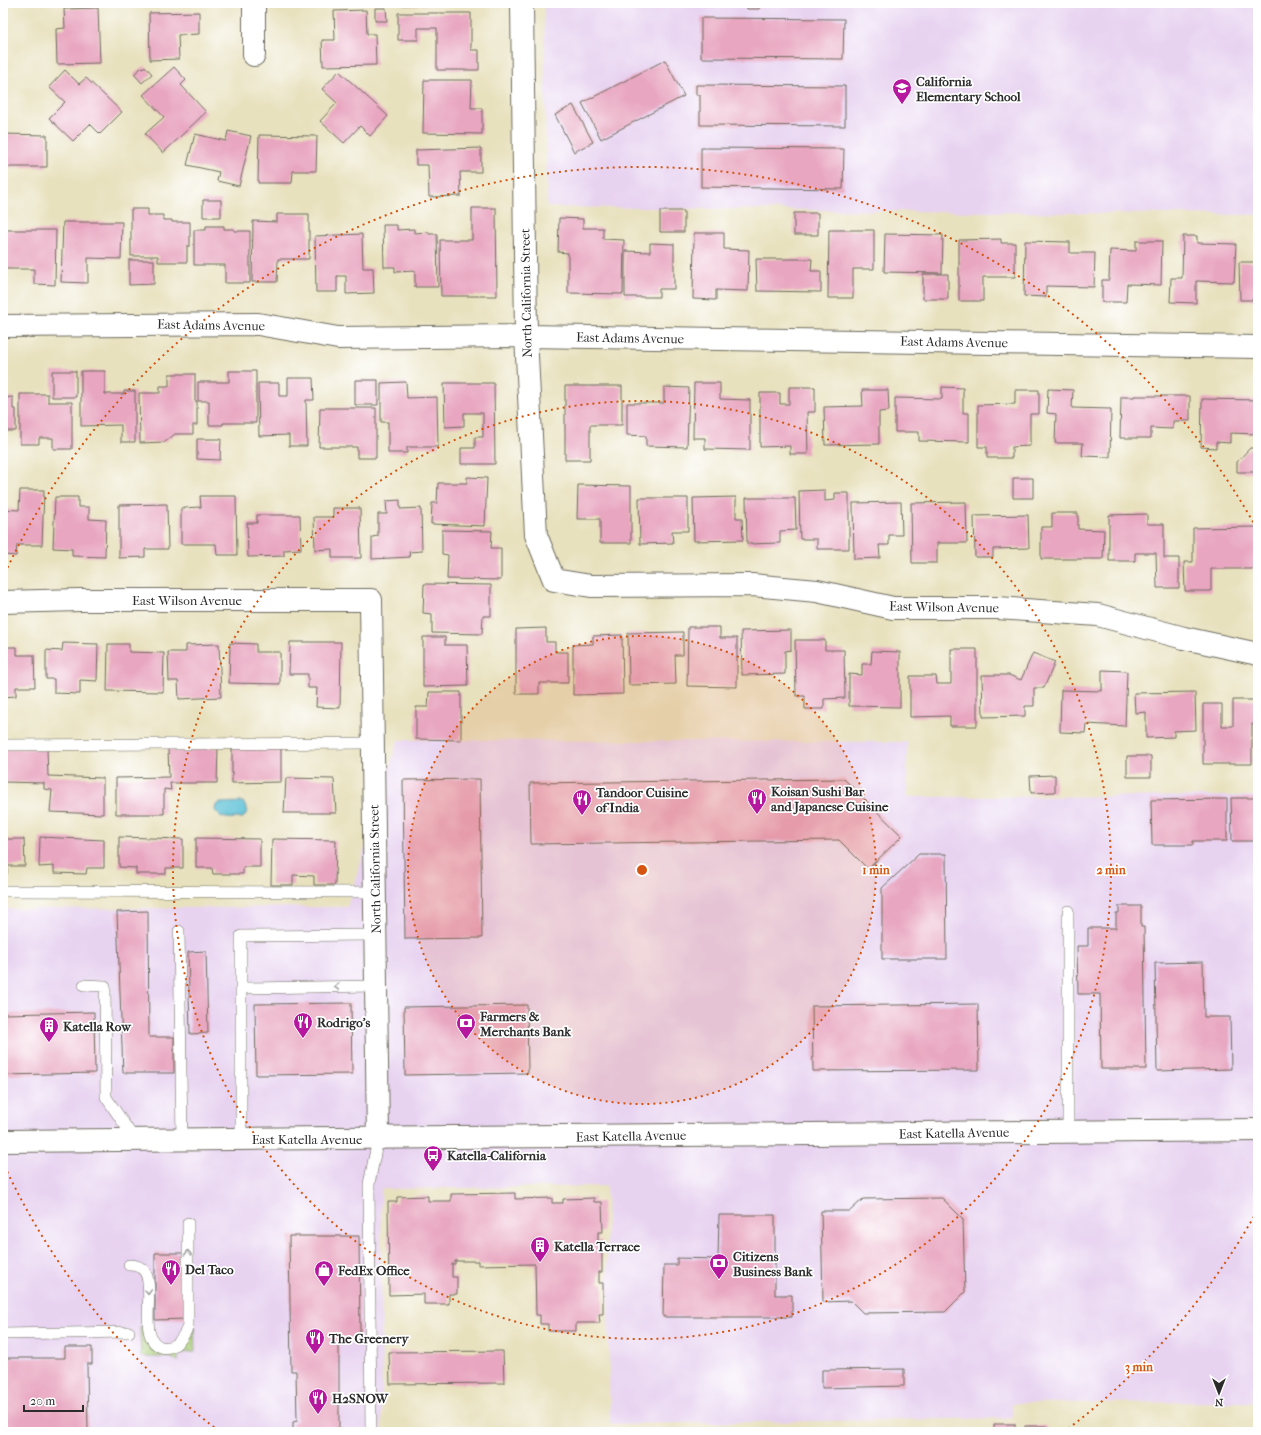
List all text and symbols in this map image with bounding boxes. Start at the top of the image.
place label: California Elementary School [916,74,1021,105]
school or university icon: California Elementary School [891,77,913,105]
street label: North California Street [517,228,535,358]
street label: East Adams Avenue [157,317,266,333]
street label: East Adams Avenue [576,330,685,346]
street label: East Adams Avenue [900,334,1009,350]
street label: East Wilson Avenue [132,593,243,608]
street label: East Wilson Avenue [889,599,1000,615]
place label: Koisan Sushi Bar and Japanese Cuisine [771,784,889,815]
place label: Tandoor Cuisine of India [595,785,689,815]
restaurant icon: Koisan Sushi Bar and Japanese Cuisine [746,787,768,815]
restaurant icon: Tandoor Cuisine of India [571,788,593,816]
street label: North California Street [366,804,384,934]
centre of rings [635,863,649,877]
text: 1 min [862,863,891,877]
text: 2 min [1096,863,1127,877]
one-way arrow [334,983,340,991]
place label: Farmers & Merchants Bank [479,1009,572,1039]
restaurant icon: Rodrigo's [292,1011,314,1039]
bank icon: Farmers & Merchants Bank [455,1012,477,1040]
building icon: Katella Row [38,1015,60,1043]
place label: Rodrigo's [317,1015,370,1031]
place label: Katella Row [63,1019,132,1034]
street label: East Katella Avenue [899,1125,1010,1141]
street label: East Katella Avenue [576,1128,687,1144]
street label: East Katella Avenue [252,1132,363,1147]
bus stop icon: Katella-California [422,1144,444,1172]
place label: Katella-California [447,1148,547,1163]
building icon: Katella Terrace [529,1235,551,1263]
place label: Katella Terrace [554,1239,641,1254]
place label: Citizens Business Bank [733,1249,814,1279]
one-way arrow [184,1250,192,1256]
bank icon: Citizens Business Bank [708,1252,730,1280]
restaurant icon: Del Taco [160,1258,182,1286]
shop icon: FedEx Office [313,1259,335,1287]
place label: Del Taco [185,1262,234,1277]
place label: FedEx Office [337,1263,410,1278]
one-way arrow [144,1289,152,1295]
restaurant icon: The Greenery [304,1327,326,1355]
place label: The Greenery [328,1331,409,1347]
text: 3 min [1125,1360,1154,1375]
north arrow [1199,1373,1239,1413]
scale bar [24,1387,83,1413]
restaurant icon: H2SNOW [307,1387,329,1415]
place label: H2SNOW [332,1391,389,1406]
text: 20 m [30,1394,55,1408]
text: N [1214,1396,1223,1409]

